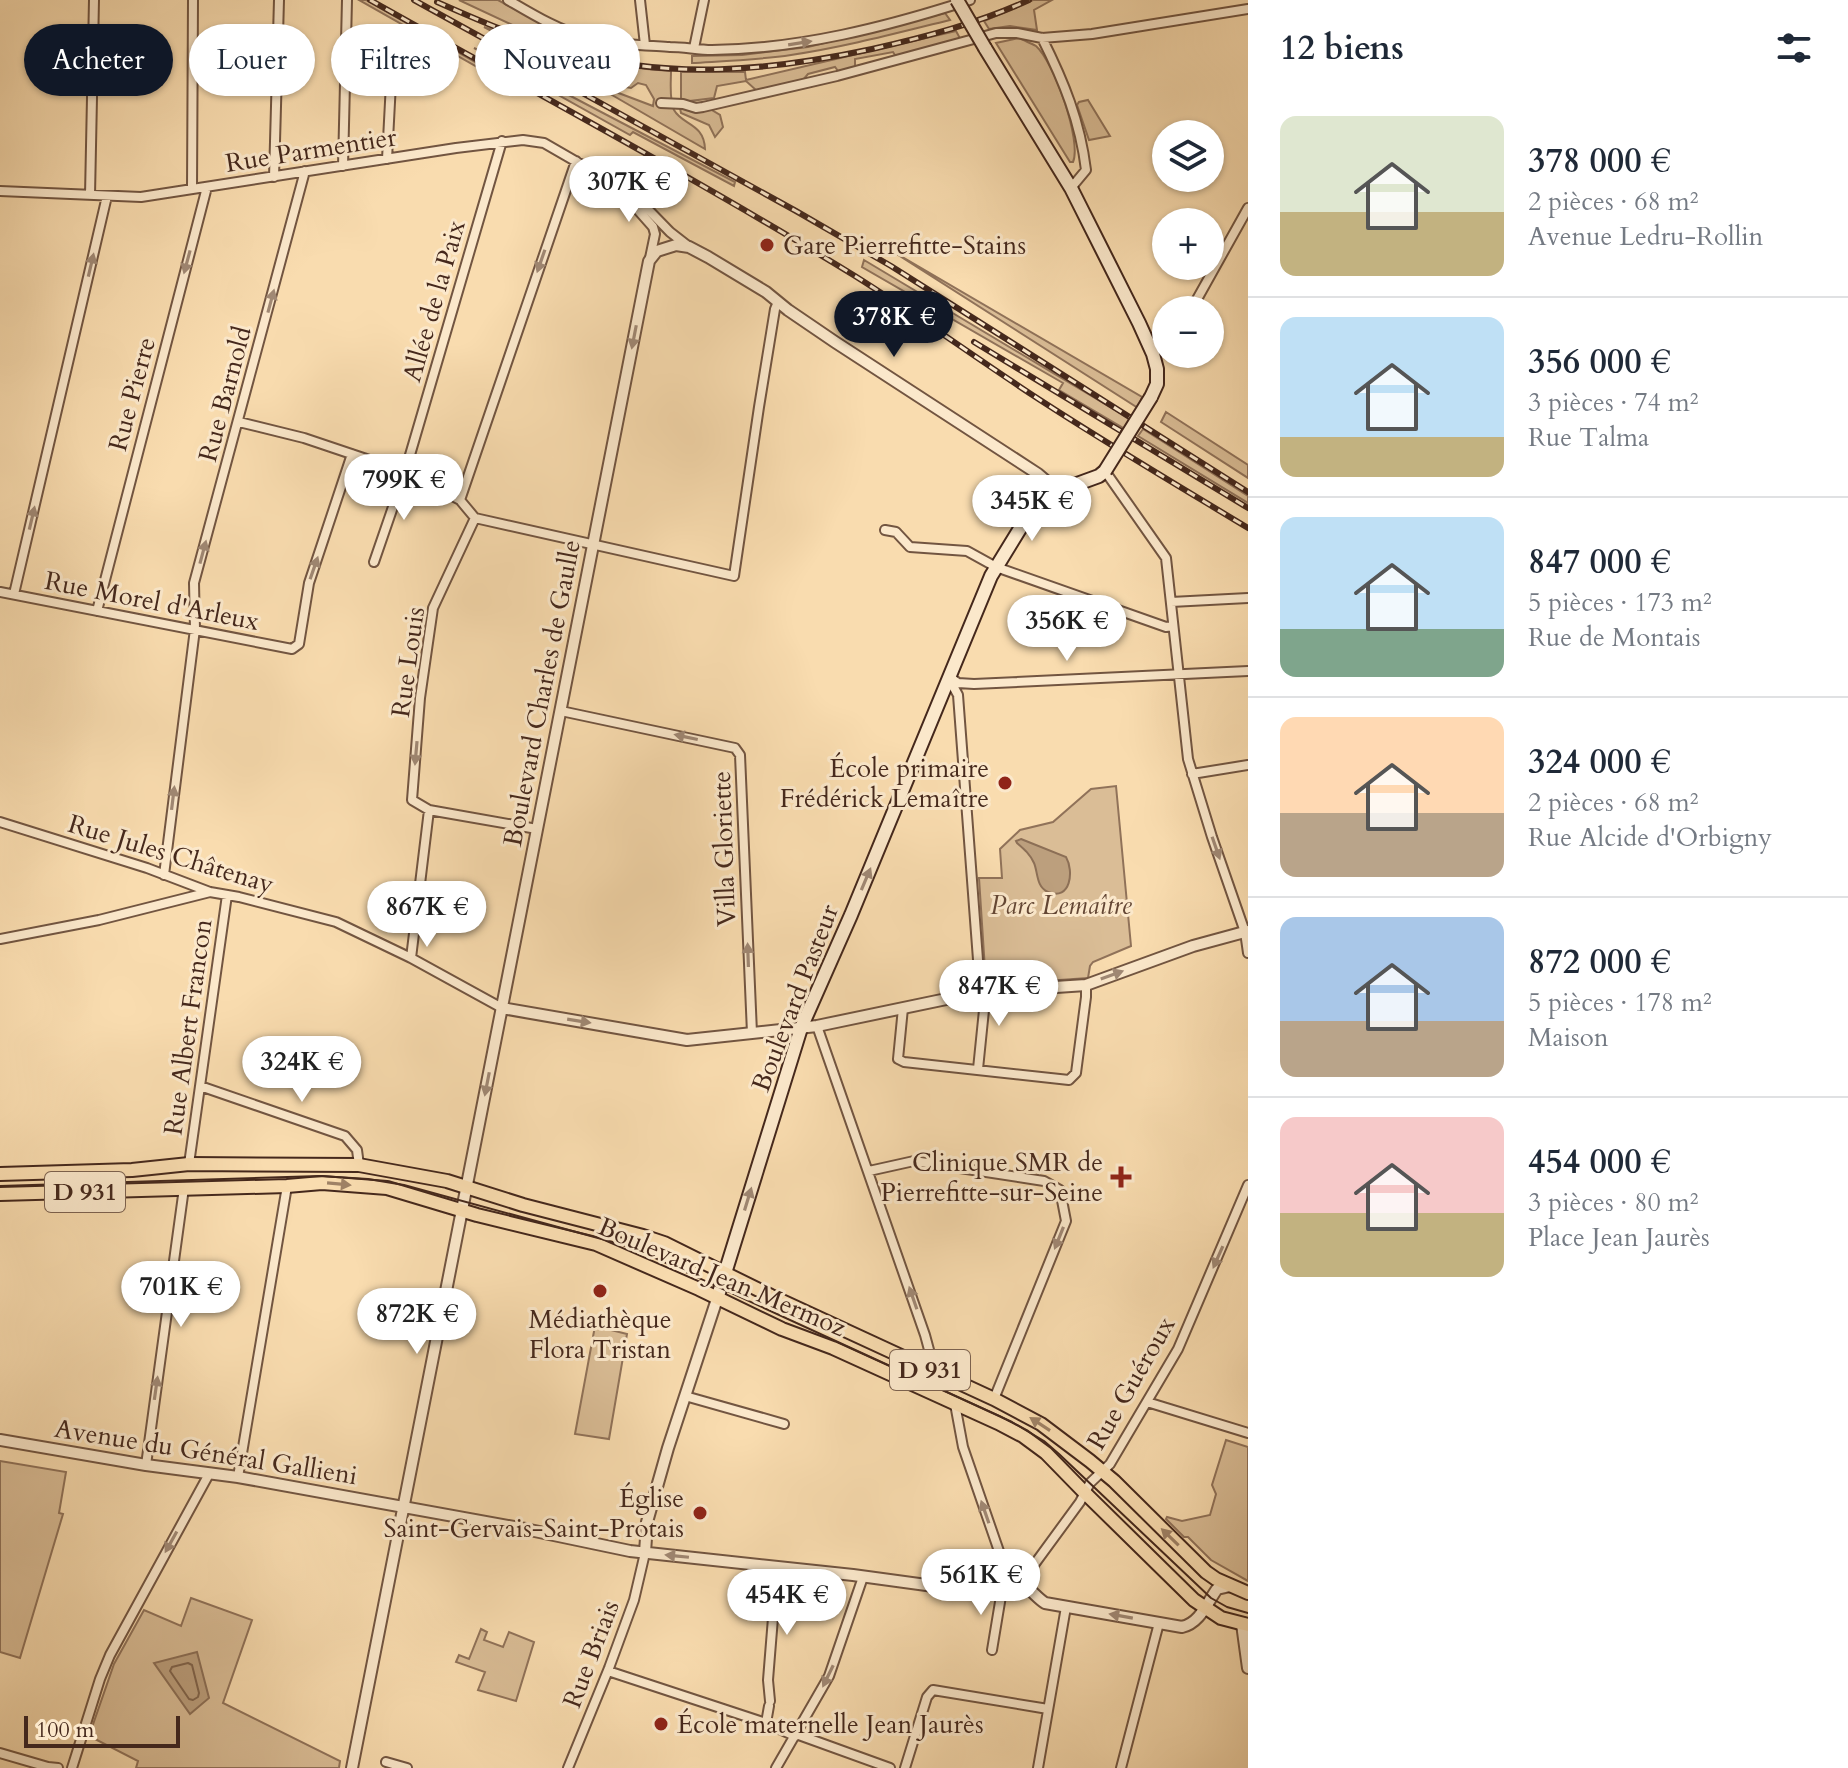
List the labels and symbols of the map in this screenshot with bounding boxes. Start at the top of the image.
one-way arrow [788,36,813,48]
street label: Rue Parmentier [223,119,399,181]
pin: 307K € [564,156,694,224]
street label: Allée de la Paix [394,216,474,386]
place label: Gare Pierrefitte-Stains [783,228,1026,263]
marker: Gare Pierrefitte-Stains [758,236,776,254]
one-way arrow [181,250,193,275]
one-way arrow [535,250,547,274]
one-way arrow [85,252,98,277]
one-way arrow [265,289,277,314]
pin: 378K € [829,291,959,359]
street label: Rue Barnold [190,322,260,466]
one-way arrow [627,325,640,350]
street label: Rue Pierre [100,333,164,455]
pin: 799K € [339,454,469,522]
pin: 345K € [967,475,1097,543]
one-way arrow [26,506,38,531]
street label: Boulevard Charles de Gaulle [495,537,589,849]
one-way arrow [197,540,209,565]
one-way arrow [308,556,320,580]
street label: Rue Morel d'Arleux [42,563,262,639]
pin: 356K € [1002,595,1132,663]
street label: Rue Louis [383,605,433,719]
one-way arrow [673,730,698,743]
one-way arrow [409,741,422,766]
place label: École primaire Frédérick Lemaître [780,751,989,816]
street label: Villa Gloriette [704,770,744,928]
marker: École primaire Frédérick Lemaître [996,774,1014,792]
one-way arrow [167,785,180,810]
street label: Rue Jules Châtenay [64,806,278,902]
one-way arrow [1210,836,1222,860]
one-way arrow [859,867,872,891]
pin: 867K € [362,881,492,949]
park label: Parc Lemaître [990,888,1133,923]
street label: Boulevard Pasteur [743,899,847,1097]
street label: Rue Albert Francon [156,917,221,1137]
one-way arrow [742,942,755,967]
pin: 847K € [934,960,1064,1028]
one-way arrow [1100,968,1124,981]
one-way arrow [567,1016,592,1028]
pin: 324K € [237,1036,367,1104]
one-way arrow [480,1072,493,1097]
place label: Clinique SMR de Pierrefitte-sur-Seine [881,1145,1103,1210]
marker: Clinique SMR de Pierrefitte-sur-Seine [1110,1166,1132,1188]
road number: D 931 [45,1172,125,1212]
one-way arrow [327,1178,352,1191]
one-way arrow [742,1186,754,1210]
street label: Boulevard Jean Mermoz [593,1209,852,1345]
one-way arrow [1052,1226,1065,1250]
one-way arrow [1212,1245,1225,1268]
pin: 701K € [116,1261,246,1329]
marker: Médiathèque Flora Tristan [591,1282,609,1300]
one-way arrow [906,1286,918,1310]
pin: 872K € [352,1288,482,1356]
place label: Médiathèque Flora Tristan [529,1302,671,1367]
street label: Rue Guéroux [1079,1310,1183,1456]
road number: D 931 [890,1350,970,1390]
one-way arrow [150,1375,163,1400]
street label: Avenue du Général Gallieni [52,1411,360,1493]
one-way arrow [1029,1418,1051,1432]
place label: Église Saint-Gervais-Saint-Protais [383,1481,684,1546]
one-way arrow [979,1500,991,1524]
marker: Église Saint-Gervais-Saint-Protais [691,1504,709,1522]
one-way arrow [1161,1528,1180,1547]
one-way arrow [165,1531,178,1554]
pin: 561K € [916,1549,1046,1617]
one-way arrow [664,1550,689,1563]
pin: 454K € [722,1569,852,1637]
street label: Rue Briais [554,1595,628,1713]
one-way arrow [1108,1610,1133,1622]
one-way arrow [821,1665,835,1688]
place label: École maternelle Jean Jaurès [677,1707,984,1742]
scale bar [24,1712,180,1748]
marker: École maternelle Jean Jaurès [652,1715,670,1733]

